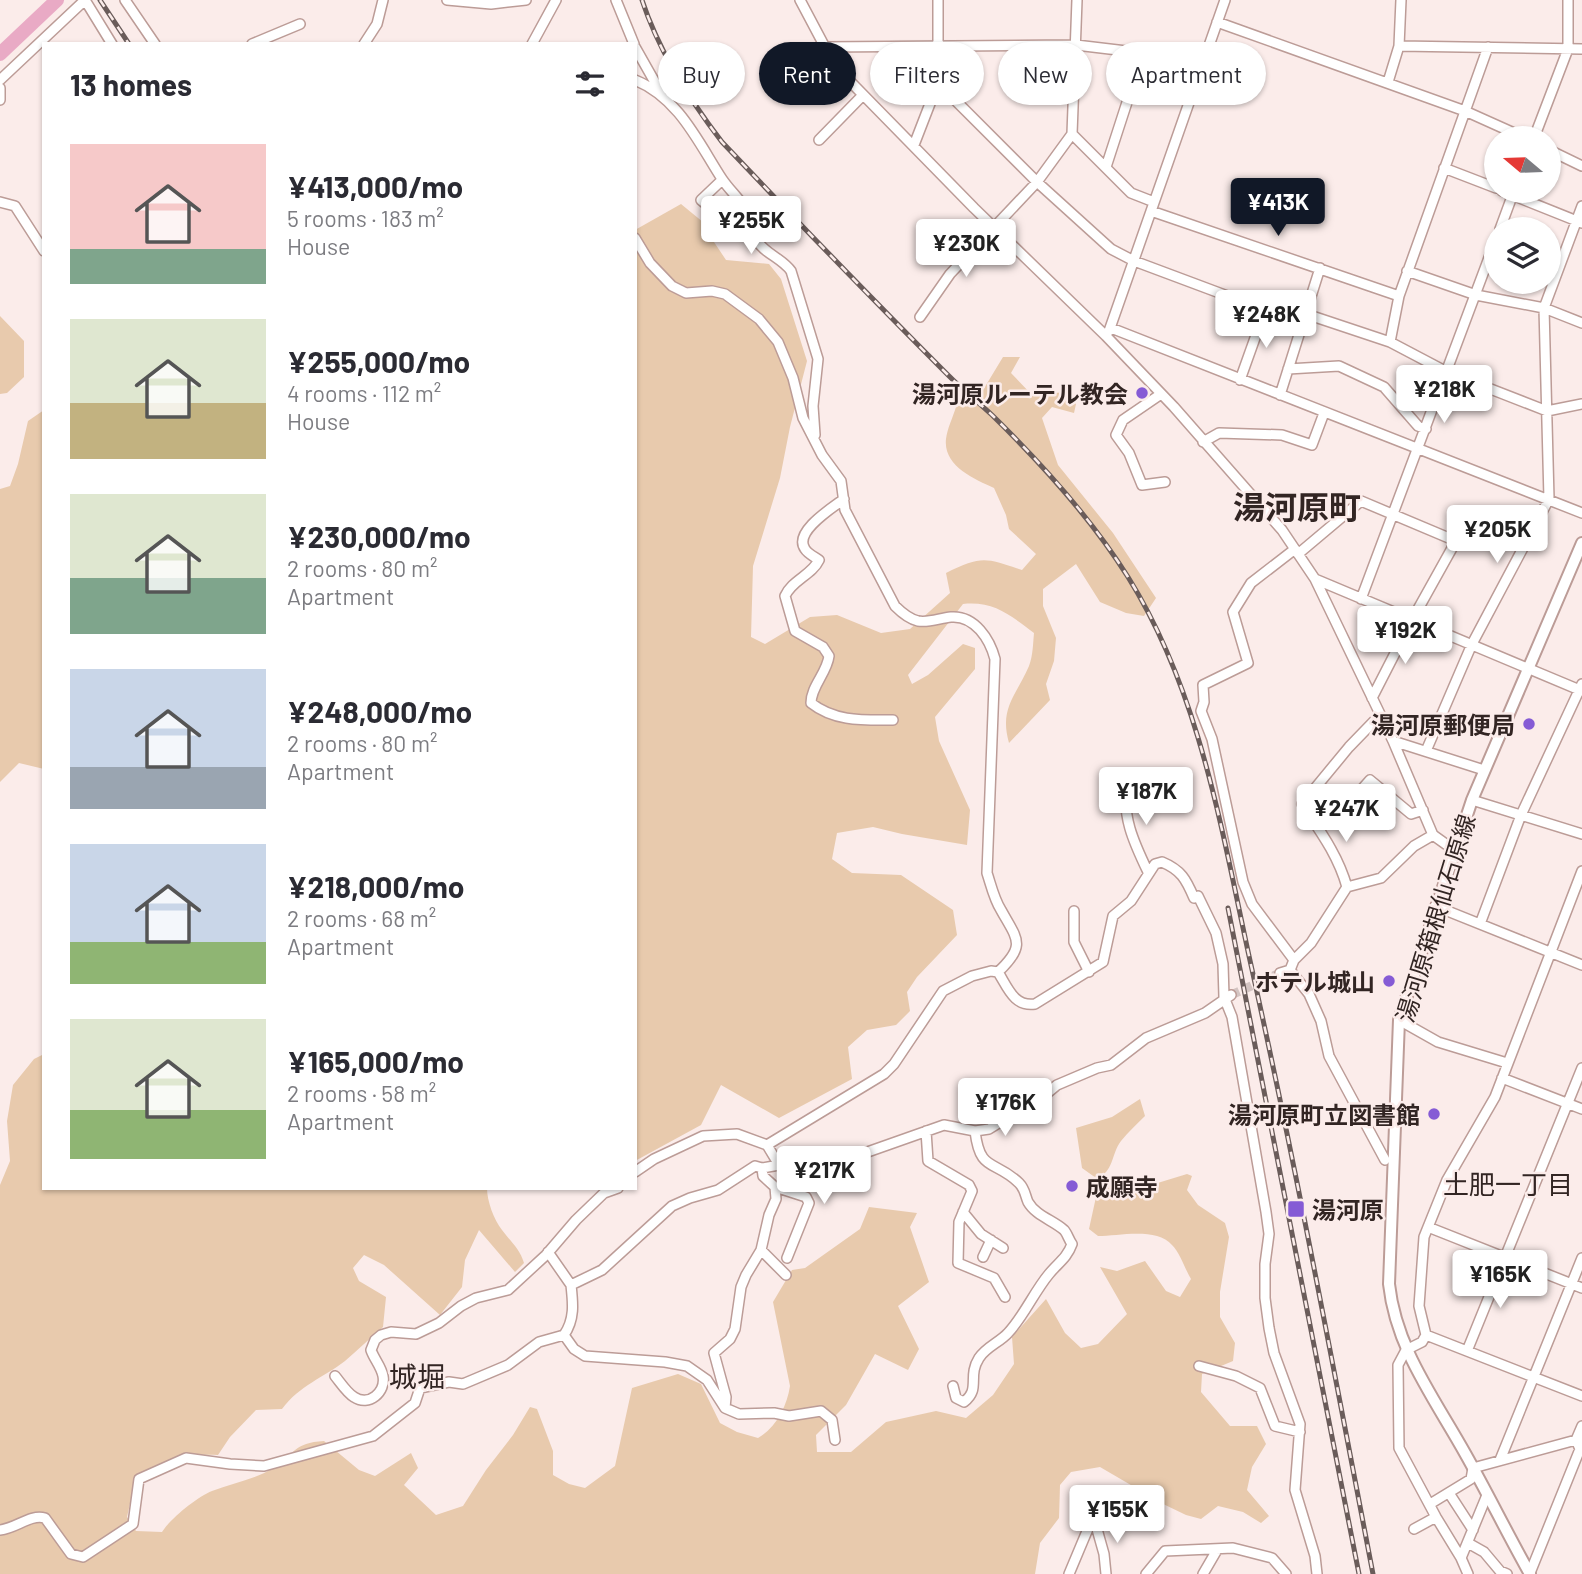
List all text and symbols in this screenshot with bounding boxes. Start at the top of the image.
chip: Buy [658,42,745,105]
chip: Rent [759,42,856,105]
chip: Filters [870,42,984,105]
chip: New [998,42,1092,105]
chip: Apartment [1106,42,1266,105]
icon: filters [571,65,609,103]
text: 13 homes [70,66,192,102]
north arrow [1484,126,1561,203]
map controls [1484,126,1561,294]
text: ¥413,000/mo [287,168,463,204]
icon: home [126,172,210,256]
pin: ¥413K [1229,178,1327,238]
text: ¥413K [1247,187,1309,215]
pin: ¥255K [702,196,800,256]
text: 5 rooms · 183 m² [287,204,444,232]
text: ¥255K [717,205,785,233]
button: layers [1484,217,1561,294]
pin: ¥230K [917,219,1015,279]
text: ¥230K [932,228,1000,256]
text: House [287,232,350,260]
pin: ¥248K [1217,290,1315,350]
text: ¥248K [1231,299,1301,327]
text: ¥255,000/mo [287,343,470,379]
icon: home [126,347,210,431]
pin: ¥218K [1395,366,1493,425]
text: ¥218K [1412,374,1476,402]
text: 4 rooms · 112 m² [287,379,441,407]
place label: 湯河原ルーテル教会 [912,379,1128,408]
marker: 湯河原ルーテル教会 [1134,385,1150,401]
text: House [287,407,350,435]
district label: 湯河原町 [1233,487,1361,525]
pin: ¥205K [1448,505,1546,565]
text: ¥205K [1463,514,1531,542]
text: ¥230,000/mo [287,518,471,554]
icon: home [126,522,210,606]
text: 2 rooms · 80 m² [287,554,437,582]
text: Apartment [287,582,394,610]
pin: ¥192K [1356,606,1454,666]
text: ¥192K [1373,615,1437,643]
text: ¥248,000/mo [287,693,472,729]
icon: home [126,697,210,781]
place label: 湯河原郵便局 [1371,710,1515,739]
marker: 湯河原郵便局 [1521,716,1537,732]
text: 2 rooms · 80 m² [287,729,437,757]
text: Apartment [287,757,394,785]
pin: ¥187K [1097,768,1195,827]
text: ¥187K [1115,776,1177,804]
pin: ¥247K [1297,784,1395,844]
text: ¥247K [1313,793,1379,821]
street label: 湯河原箱根仙石原線 [1390,810,1480,1026]
text: ¥218,000/mo [287,868,465,904]
icon: home [126,872,210,956]
text: 2 rooms · 68 m² [287,904,436,932]
text: Apartment [287,932,394,960]
place label: ホテル城山 [1255,967,1375,996]
marker: ホテル城山 [1381,973,1397,989]
text: ¥165,000/mo [287,1043,464,1079]
icon: home [126,1047,210,1131]
pin: ¥176K [956,1078,1054,1138]
text: 2 rooms · 58 m² [287,1079,436,1107]
text: ¥176K [974,1087,1036,1115]
place label: 湯河原町立図書館 [1228,1100,1420,1129]
marker: 湯河原町立図書館 [1426,1106,1442,1122]
text: Apartment [287,1107,394,1135]
pin: ¥217K [775,1146,873,1206]
text: ¥217K [793,1155,855,1183]
district label: 土肥一丁目 [1443,1168,1573,1199]
place label: 成願寺 [1086,1172,1158,1201]
marker: 成願寺 [1064,1178,1080,1194]
place label: 湯河原 [1312,1195,1384,1224]
marker: 湯河原 [1286,1199,1306,1219]
pin: ¥165K [1451,1250,1549,1310]
text: ¥165K [1468,1259,1532,1287]
district label: 城堀 [389,1359,445,1393]
pin: ¥155K [1068,1486,1166,1545]
text: ¥155K [1085,1494,1149,1522]

